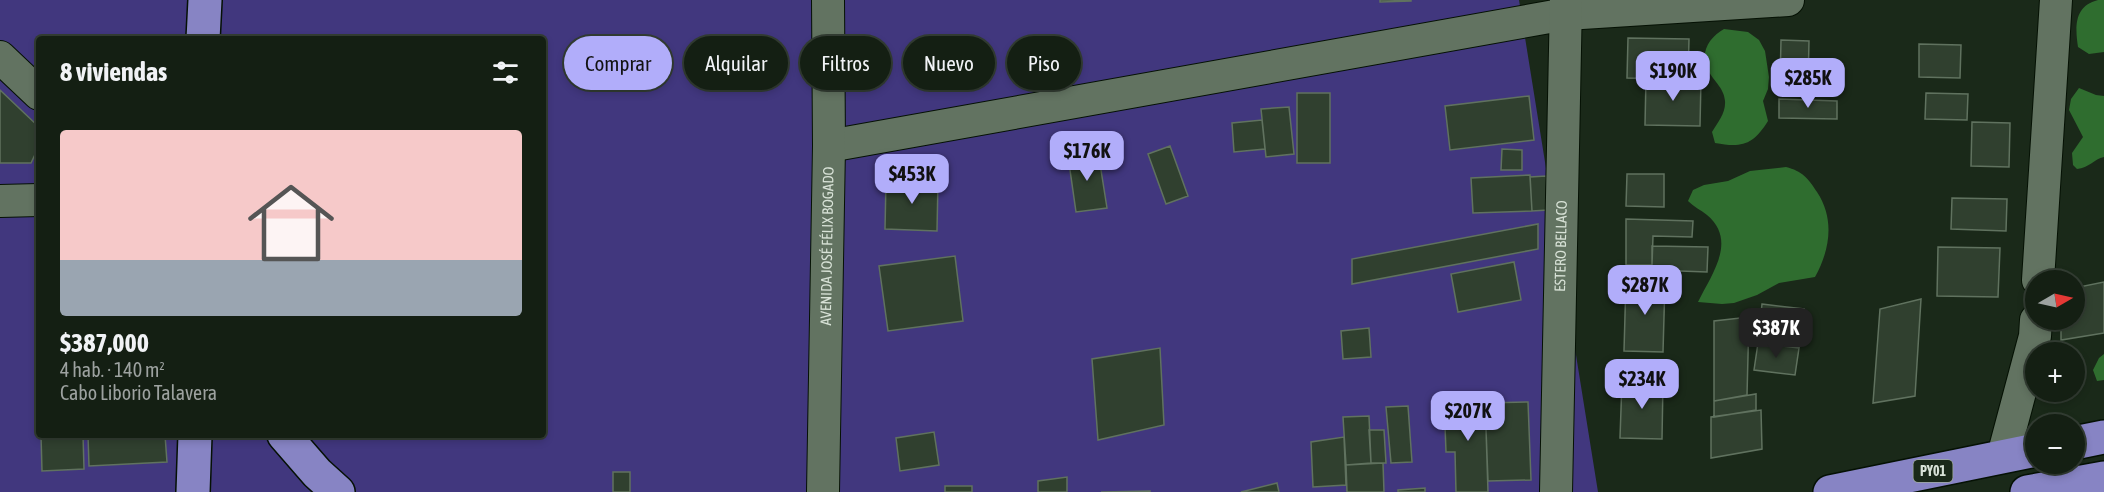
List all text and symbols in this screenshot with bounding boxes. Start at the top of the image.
chip: Comprar [564,36,672,90]
chip: Alquilar [684,36,788,90]
chip: Filtros [800,36,891,90]
chip: Nuevo [903,36,995,90]
chip: Piso [1007,36,1081,90]
pin: $190K [1631,51,1715,102]
icon: filters [489,56,522,89]
text: 8 viviendas [60,57,167,87]
pin: $285K [1766,58,1850,109]
text: $190K [1650,59,1696,82]
text: $285K [1785,66,1831,89]
pin: $176K [1045,131,1129,182]
text: $176K [1064,139,1110,162]
pin: $453K [870,154,954,205]
text: $453K [889,162,935,185]
street label: AVENIDA JOSÉ FÉLIX BOGADO [817,166,837,326]
icon: home [237,169,345,277]
street label: ESTERO BELLACO [1551,200,1570,292]
pin: $287K [1603,265,1687,316]
north arrow [2025,270,2085,330]
map controls [2025,270,2085,474]
text: $287K [1622,273,1668,296]
pin: $387K [1734,308,1818,359]
text: $387K [1753,316,1799,339]
text: $387,000 [60,328,149,358]
button: + [2025,342,2085,402]
text: 4 hab. · 140 m² [60,358,165,381]
pin: $234K [1600,359,1684,410]
text: $234K [1619,367,1665,390]
text: Cabo Liborio Talavera [60,381,217,404]
pin: $207K [1426,391,1510,442]
text: $207K [1445,399,1491,422]
button: − [2025,414,2085,474]
road number: PY01 [1914,460,1952,482]

